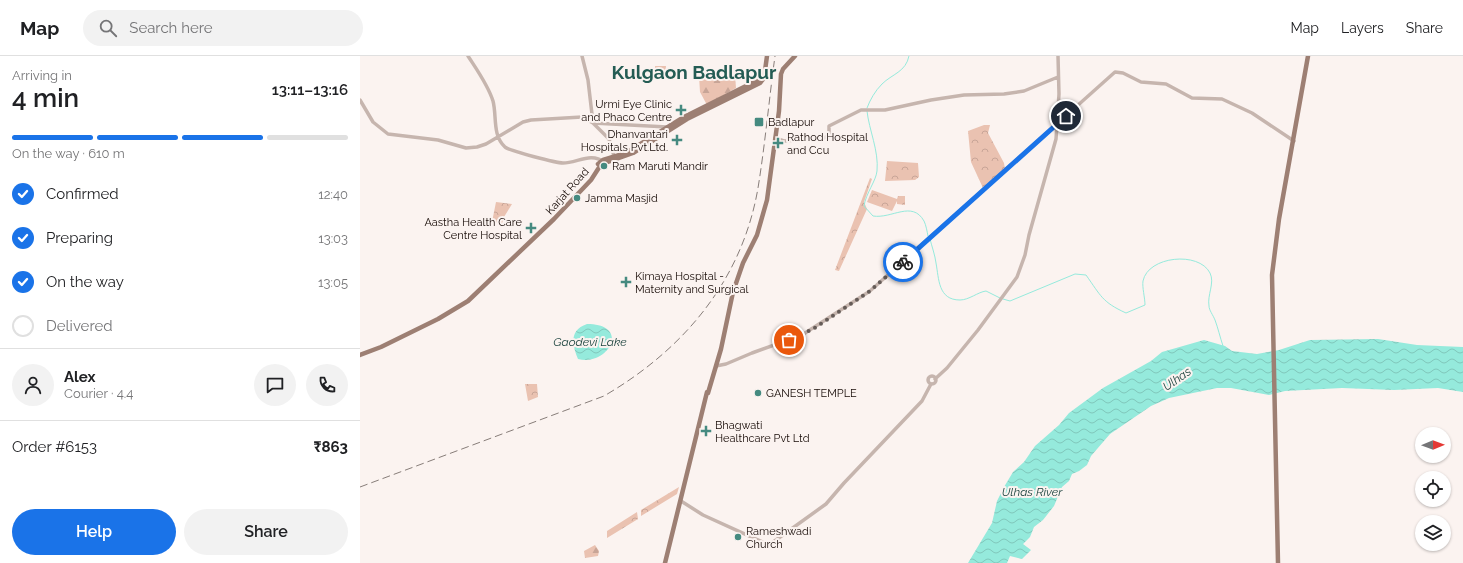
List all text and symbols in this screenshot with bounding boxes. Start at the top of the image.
search box [83,10,363,46]
text: Map [20,17,59,39]
icon: search [97,17,119,39]
text: Search here [129,19,213,37]
text: Map [1291,20,1319,36]
text: Layers [1341,20,1384,36]
text: Share [1406,20,1443,36]
district label: Kulgaon Badlapur [612,61,777,83]
text: Arriving in [12,68,72,83]
text: 13:11–13:16 [272,81,348,99]
text: 4 min [12,83,79,113]
place label: Urmi Eye Clinic and Phaco Centre [581,98,673,124]
pin [1049,99,1083,133]
marker: Urmi Eye Clinic and Phaco Centre [675,104,687,116]
icon: home [1055,105,1077,127]
marker: Badlapur [753,116,765,128]
place label: Badlapur [768,116,814,129]
place label: Dhanvantari Hospitals Pvt.Ltd. [581,128,668,154]
place label: Rathod Hospital and Ccu [787,131,868,157]
marker: Dhanvantari Hospitals Pvt.Ltd. [671,134,683,146]
marker: Rathod Hospital and Ccu [772,137,784,149]
text: On the way · 610 m [12,146,125,161]
place label: Ram Maruti Mandir [612,160,708,173]
marker: Ram Maruti Mandir [599,161,609,171]
street label: Karjat Road [543,165,592,217]
icon: check [12,183,34,205]
text: Confirmed [46,185,119,203]
text: 12:40 [318,187,348,202]
place label: Jamma Masjid [585,192,658,205]
marker: Jamma Masjid [572,193,582,203]
place label: Aastha Health Care Centre Hospital [424,216,523,242]
marker: Aastha Health Care Centre Hospital [525,222,537,234]
icon: check [12,227,34,249]
text: Preparing [46,229,113,247]
text: 13:03 [318,231,348,246]
courier [883,242,923,282]
icon: bike [892,251,914,273]
place label: Kimaya Hospital - Maternity and Surgical [635,270,749,296]
icon: check [12,271,34,293]
text: On the way [46,273,124,291]
text: 13:05 [318,275,348,290]
marker: Kimaya Hospital - Maternity and Surgical [620,276,632,288]
text: Delivered [46,317,113,335]
pin [772,323,806,357]
icon: bag [778,329,800,351]
water label: Gaodevi Lake [553,335,627,349]
button: person [12,364,54,406]
button: chat [254,364,296,406]
button: phone [306,364,348,406]
water label: Ulhas [1160,364,1194,394]
text: Alex [64,368,95,386]
text: Courier · 4.4 [64,386,133,401]
place label: GANESH TEMPLE [766,387,857,400]
marker: GANESH TEMPLE [753,388,763,398]
place label: Bhagwati Healthcare Pvt Ltd [715,419,810,445]
marker: Bhagwati Healthcare Pvt Ltd [700,425,712,437]
north arrow [1415,427,1451,463]
map controls [1415,427,1451,551]
text: Order #6153 [12,438,97,456]
text: ₹863 [314,438,348,456]
button: locate [1415,471,1451,507]
water label: Ulhas River [1002,485,1063,499]
button: Help [12,509,176,555]
button: Share [184,509,348,555]
button: layers [1415,515,1451,551]
place label: Rameshwadi Church [746,525,811,551]
marker: Rameshwadi Church [733,532,743,542]

